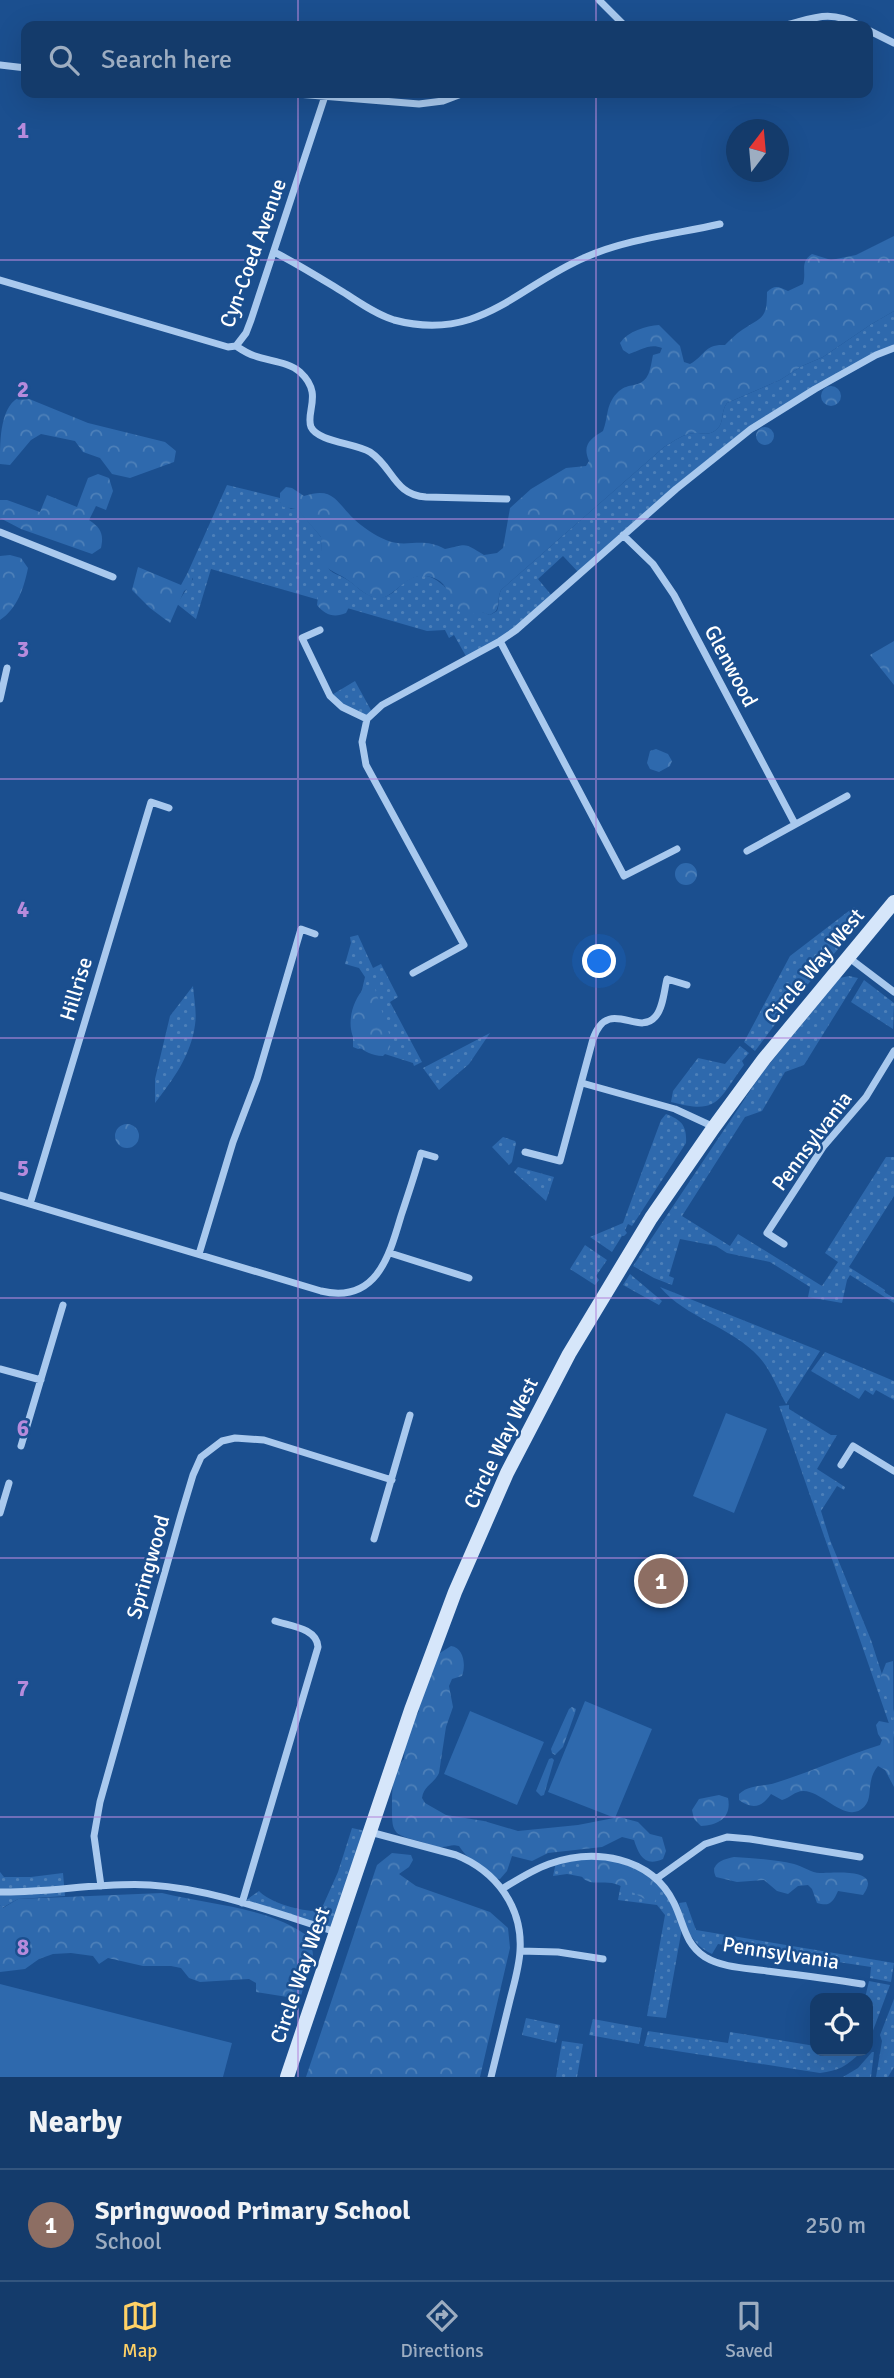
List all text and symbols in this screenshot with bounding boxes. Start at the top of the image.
search box [21,21,873,98]
icon: search [45,41,83,79]
text: Search here [101,44,232,76]
text: 1 [17,116,29,145]
north arrow [726,119,789,182]
street label: Cyn-Coed Avenue [214,175,292,331]
text: 2 [17,375,29,404]
street label: Glenwood [699,621,763,711]
text: 3 [17,635,29,664]
text: 4 [17,895,29,924]
street label: Circle Way West [758,903,870,1029]
your location [582,944,616,978]
street label: Hillrise [54,954,98,1024]
street label: Pennsylvania [766,1086,858,1196]
text: 5 [17,1154,29,1183]
street label: Circle Way West [458,1373,544,1513]
text: 6 [17,1414,29,1443]
street label: Springwood [121,1512,175,1622]
pin: 1 [638,1555,684,1607]
text: 7 [17,1674,29,1703]
street label: Circle Way West [264,1903,336,2047]
street label: Pennsylvania [721,1931,841,1975]
text: 8 [17,1933,29,1962]
map controls [810,1993,873,2056]
button: locate [810,1993,873,2056]
text: Nearby [28,2104,122,2141]
text: Springwood Primary School [95,2195,411,2227]
text: 1 [45,2211,57,2240]
text: 250 m [805,2211,866,2240]
text: School [95,2227,162,2256]
tab: Map [121,2297,159,2363]
tab: Directions [401,2297,484,2363]
tab: Saved [725,2297,773,2363]

